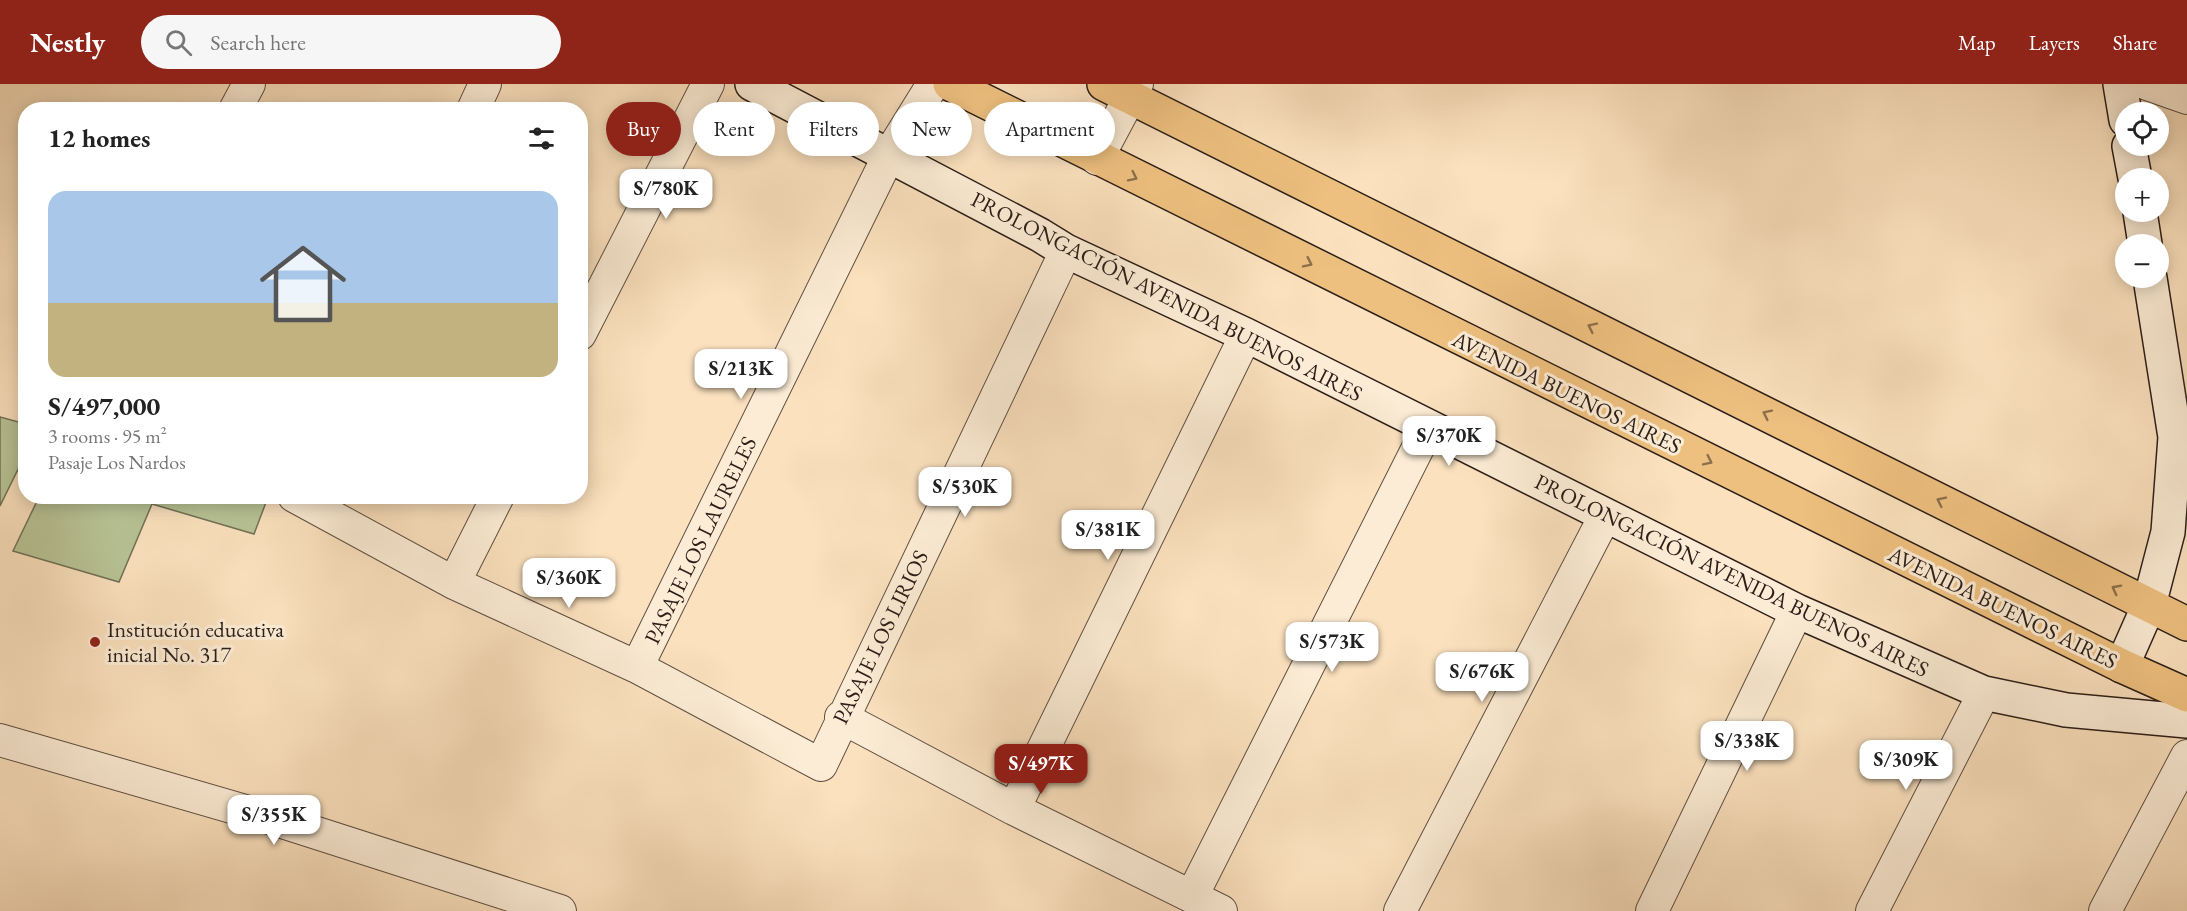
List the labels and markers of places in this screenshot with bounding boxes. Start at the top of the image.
pin: S/780K [617,169,715,220]
pin: S/213K [692,349,790,400]
pin: S/370K [1400,416,1498,467]
pin: S/530K [916,467,1014,518]
pin: S/381K [1059,510,1157,561]
pin: S/360K [520,558,618,609]
place label: Institución educativa inicial No. 317 [107,615,284,669]
pin: S/573K [1283,622,1381,673]
marker: Institución educativa inicial No. 317 [88,635,102,649]
pin: S/676K [1433,652,1531,703]
pin: S/338K [1698,721,1796,772]
pin: S/309K [1857,740,1955,791]
pin: S/497K [992,744,1090,795]
pin: S/355K [225,795,323,846]

